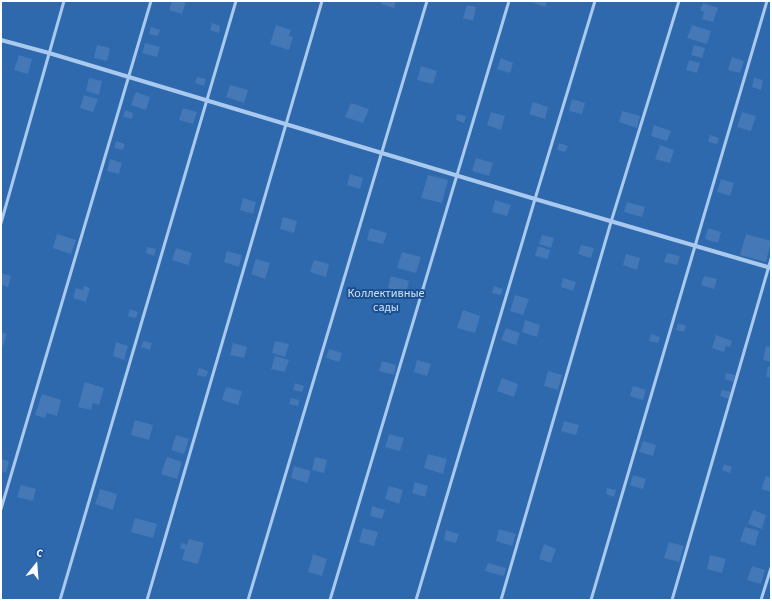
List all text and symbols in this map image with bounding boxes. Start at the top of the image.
park label: Коллективные сады [348,287,424,315]
north arrow [16,545,56,585]
text: С [34,545,45,561]

